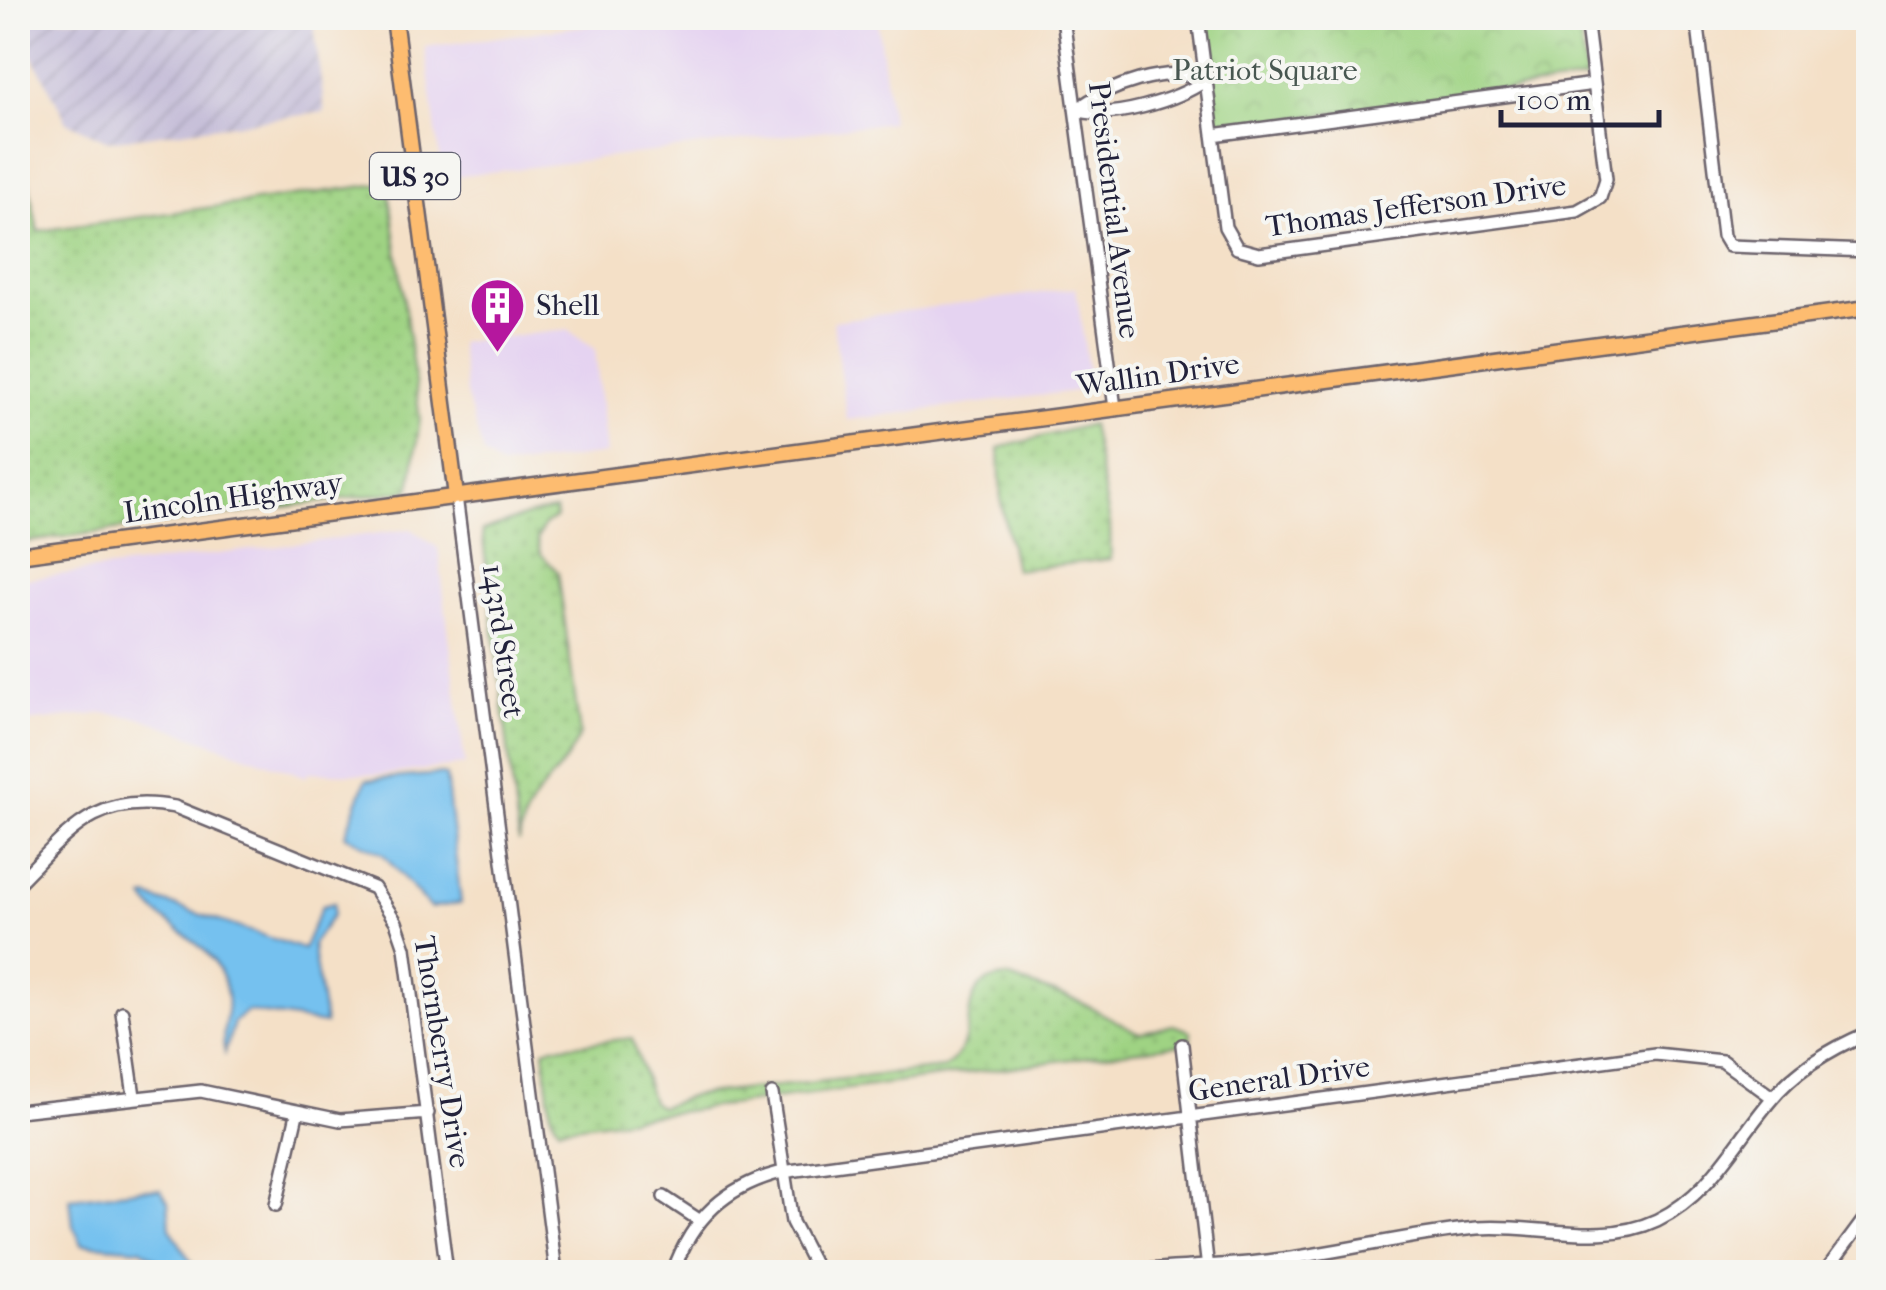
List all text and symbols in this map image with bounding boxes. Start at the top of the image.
park label: Patriot Square [1172,53,1358,88]
scale bar [1501,65,1658,127]
street label: Presidential Avenue [1081,80,1147,341]
text: 100 m [1516,83,1591,118]
road number: US 30 [370,153,460,199]
street label: Thomas Jefferson Drive [1264,168,1569,244]
building icon: Shell [467,275,527,354]
place label: Shell [536,288,600,323]
street label: Wallin Drive [1073,346,1242,404]
street label: Lincoln Highway [121,465,346,531]
street label: 143rd Street [475,562,531,720]
street label: Thornberry Drive [406,934,478,1171]
street label: General Drive [1186,1049,1372,1109]

